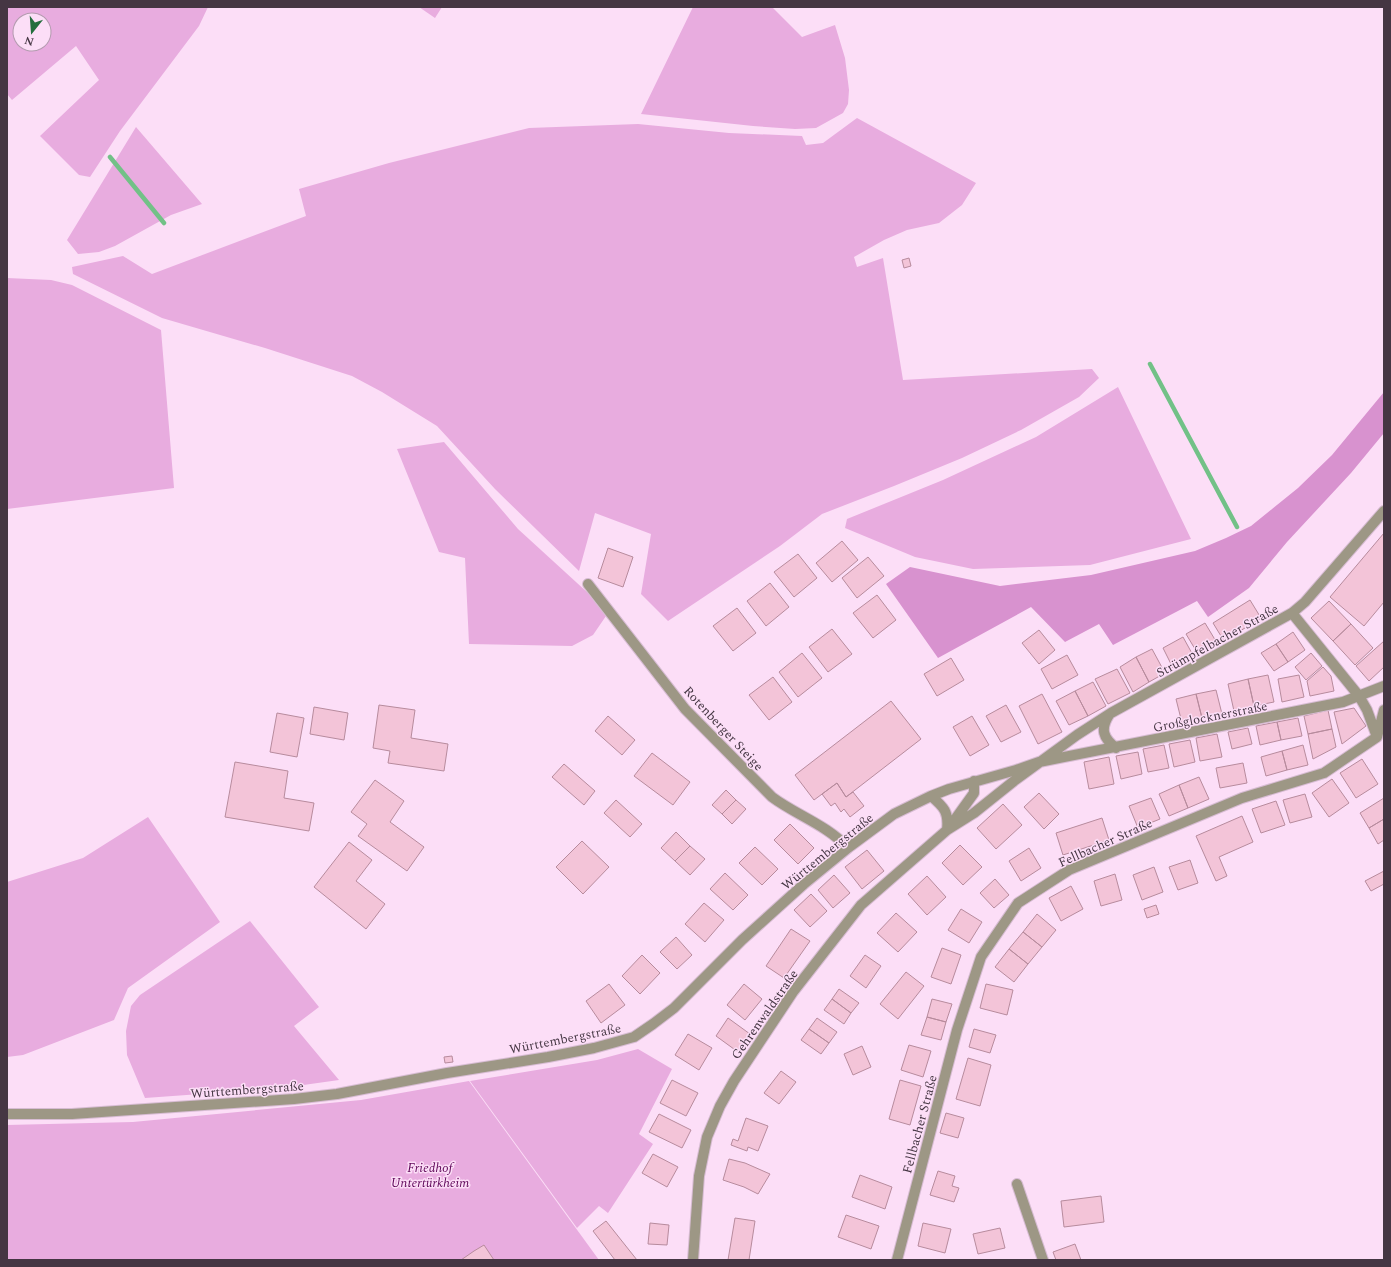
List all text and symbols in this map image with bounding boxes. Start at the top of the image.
north arrow [12,12,52,52]
text: N [22,32,36,51]
street label: Strümpfelbacher Straße [1153,599,1282,683]
street label: Rotenberger Steige [679,682,768,776]
street label: Großglocknerstraße [1151,696,1269,738]
street label: Württembergstraße [777,808,878,895]
street label: Fellbacher Straße [1055,813,1156,873]
street label: Gehrenwaldstraße [726,965,803,1064]
street label: Württembergstraße [508,1018,623,1060]
street label: Fellbacher Straße [897,1073,943,1176]
street label: Württembergstraße [190,1076,304,1104]
park label: Friedhof Untertürkheim [391,1158,469,1193]

